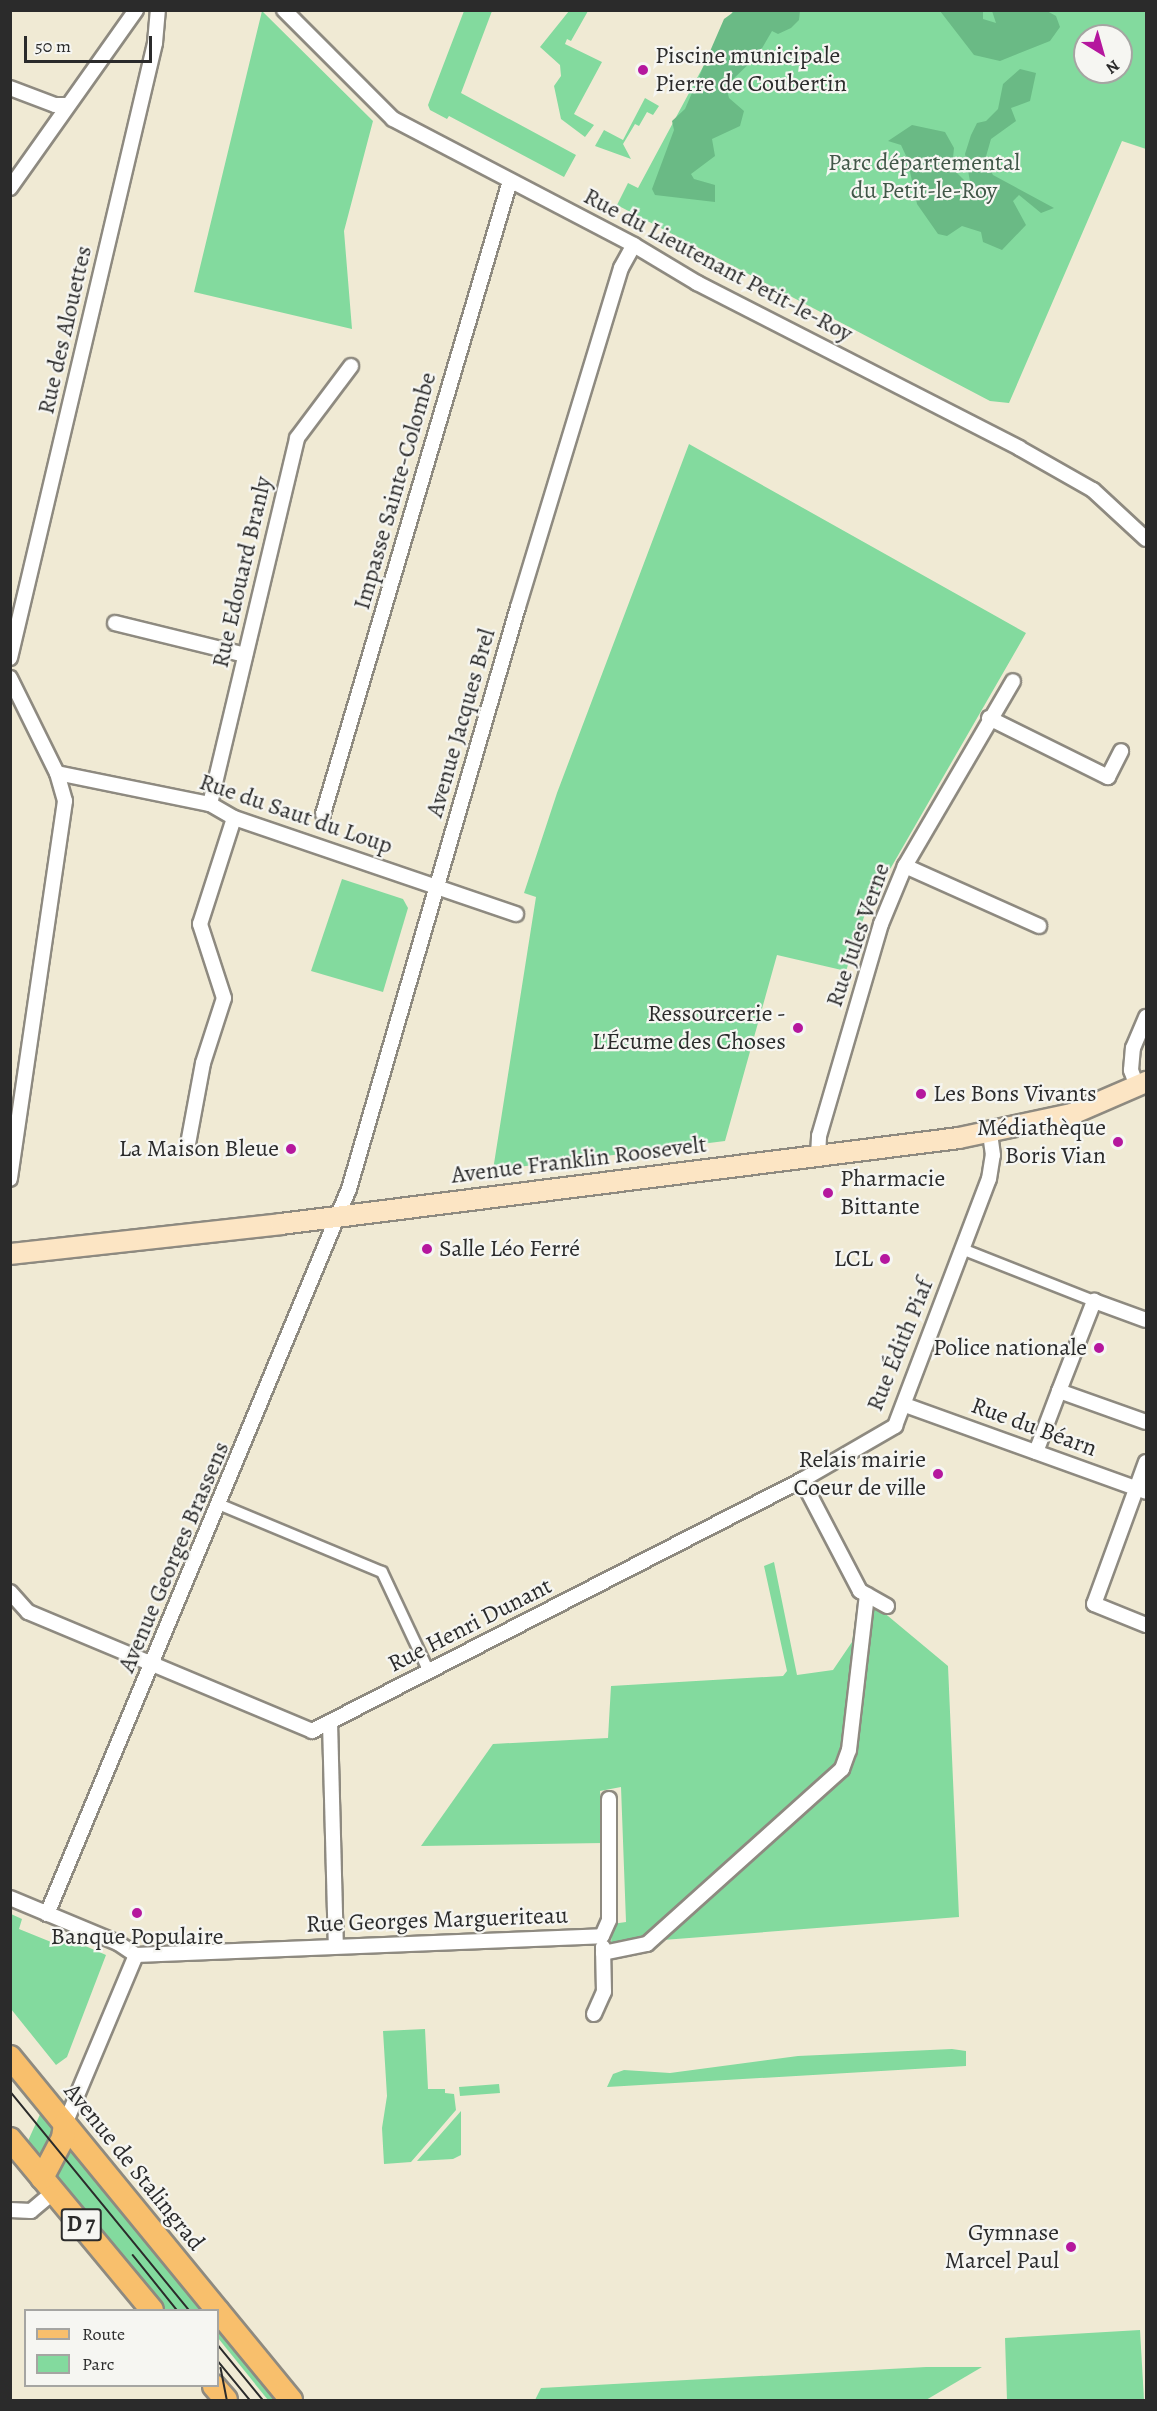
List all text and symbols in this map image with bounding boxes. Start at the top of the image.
scale bar [27,24,154,62]
north arrow [1073,24,1133,84]
text: 50 m [35,34,71,58]
place label: Piscine municipale Pierre de Coubertin [655,42,847,98]
text: N [1101,54,1124,79]
marker: Piscine municipale Pierre de Coubertin [636,63,650,77]
park label: Parc départemental du Petit-le-Roy [828,149,1020,205]
street label: Rue du Lieutenant Petit-le-Roy [579,182,857,348]
street label: Rue des Alouettes [32,243,98,417]
street label: Impasse Sainte-Colombe [347,369,443,613]
street label: Rue Edouard Branly [206,473,278,671]
street label: Avenue Jacques Brel [420,626,502,820]
street label: Rue du Saut du Loup [196,767,396,861]
street label: Rue Jules Verne [820,859,896,1011]
place label: Ressourcerie - L'Écume des Choses [592,1000,786,1056]
marker: Ressourcerie - L'Écume des Choses [791,1021,805,1035]
place label: Les Bons Vivants [933,1080,1097,1108]
marker: Les Bons Vivants [914,1087,928,1101]
place label: Médiathèque Boris Vian [977,1114,1106,1170]
street label: Avenue Franklin Roosevelt [450,1130,708,1190]
place label: La Maison Bleue [119,1135,279,1163]
marker: Médiathèque Boris Vian [1111,1135,1125,1149]
marker: La Maison Bleue [284,1142,298,1156]
place label: Pharmacie Bittante [840,1165,945,1221]
marker: Pharmacie Bittante [821,1186,835,1200]
place label: Salle Léo Ferré [439,1235,580,1263]
marker: Salle Léo Ferré [420,1242,434,1256]
place label: LCL [834,1245,873,1273]
marker: LCL [878,1252,892,1266]
street label: Rue Édith Piaf [860,1275,940,1415]
place label: Police nationale [933,1334,1087,1362]
marker: Police nationale [1092,1341,1106,1355]
street label: Rue du Béarn [967,1391,1101,1463]
street label: Avenue Georges Brassens [112,1437,236,1677]
place label: Relais mairie Coeur de ville [794,1446,926,1502]
marker: Relais mairie Coeur de ville [931,1467,945,1481]
street label: Rue Henri Dunant [383,1571,557,1679]
street label: Rue Georges Margueriteau [306,1901,568,1939]
marker: Banque Populaire [130,1906,144,1920]
place label: Banque Populaire [51,1923,223,1951]
street label: Avenue de Stalingrad [58,2077,210,2257]
road number: D 7 [60,2206,102,2244]
place label: Gymnase Marcel Paul [945,2219,1059,2275]
marker: Gymnase Marcel Paul [1064,2240,1078,2254]
legend [24,2309,219,2387]
text: Route [82,2322,125,2346]
text: Parc [82,2352,114,2376]

